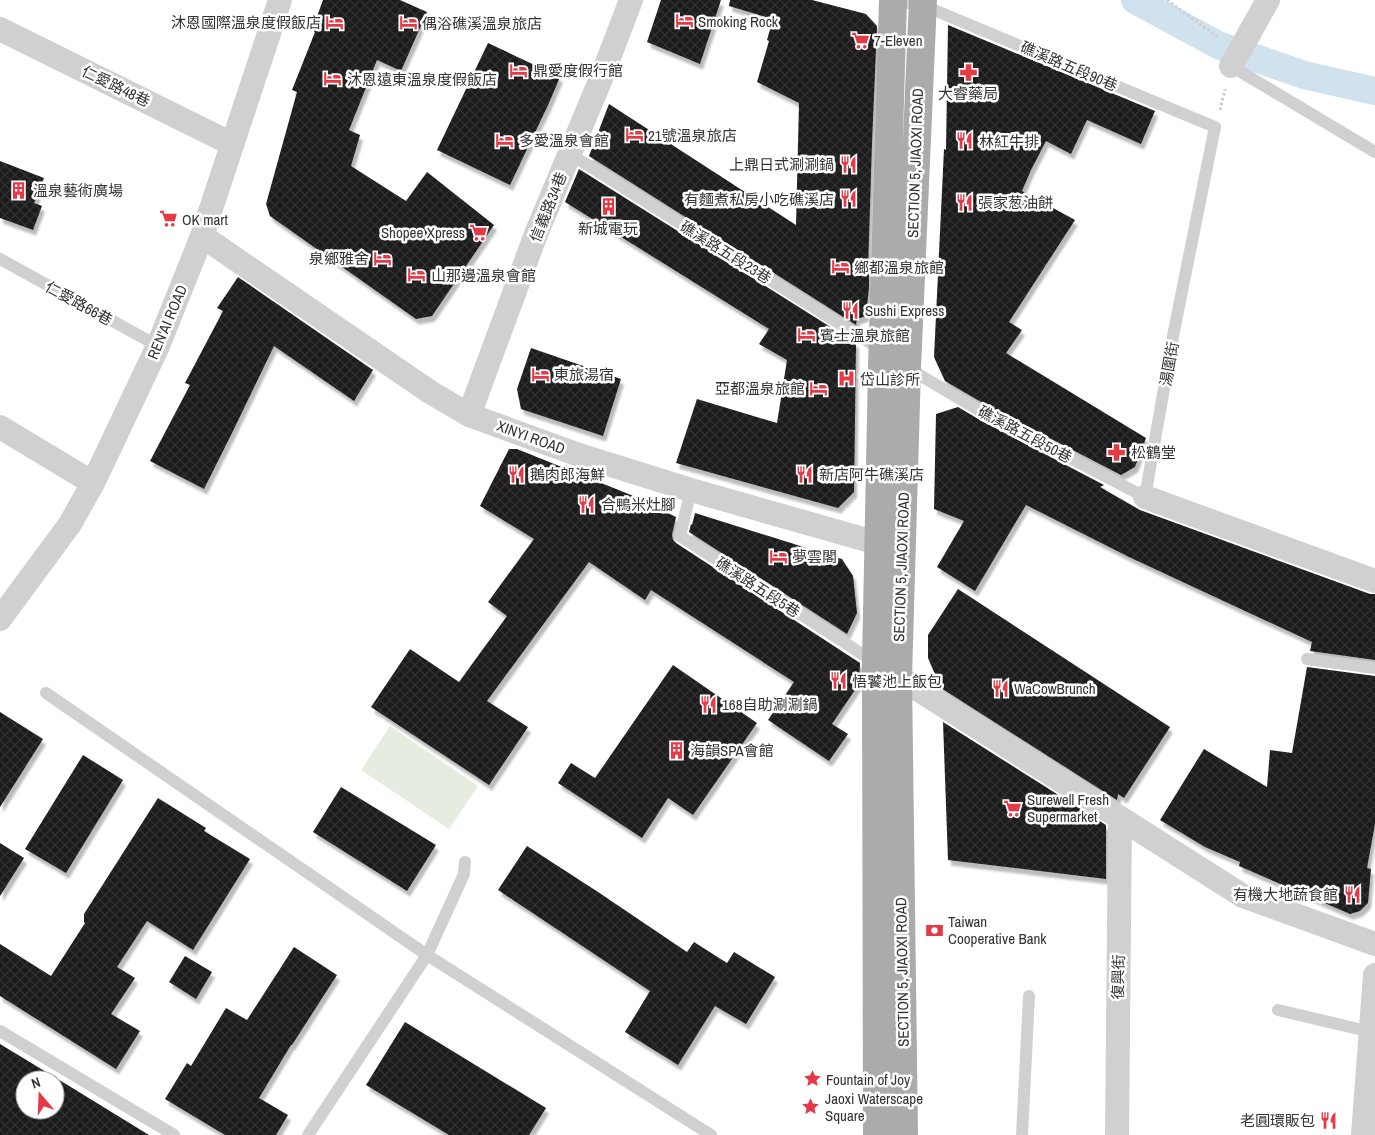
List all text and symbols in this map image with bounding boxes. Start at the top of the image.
hotel icon: Smoking Rock [674,11,694,31]
place label: Smoking Rock [698,11,779,32]
place label: 沐恩國際溫泉度假飯店 [171,12,321,33]
hotel icon: 沐恩國際溫泉度假飯店 [325,12,345,32]
hotel icon: 偶浴礁溪溫泉旅店 [398,13,418,33]
place label: 偶浴礁溪溫泉旅店 [422,13,542,34]
supermarket icon: 7-Eleven [850,30,870,50]
place label: 7-Eleven [874,30,923,51]
street label: 礁溪路五段90巷 [1017,36,1121,96]
street label: 仁愛路48巷 [78,60,154,112]
hotel icon: 鼎愛度假行館 [509,60,529,80]
place label: 鼎愛度假行館 [533,60,623,81]
pharmacy icon: 大睿藥局 [958,62,978,82]
hotel icon: 沐恩遠東溫泉度假飯店 [323,69,343,89]
place label: 沐恩遠東溫泉度假飯店 [347,69,497,90]
place label: 大睿藥局 [938,83,998,104]
street label: SECTION 5, JIAOXI ROAD [902,88,928,238]
hotel icon: 21號溫泉旅店 [624,125,644,145]
place label: 21號溫泉旅店 [648,125,737,146]
hotel icon: 多愛溫泉會館 [495,130,515,150]
place label: 多愛溫泉會館 [519,130,609,151]
restaurant icon: 林紅牛排 [955,131,975,151]
place label: 林紅牛排 [979,131,1039,152]
place label: 上鼎日式涮涮鍋 [729,154,834,175]
restaurant icon: 上鼎日式涮涮鍋 [838,154,858,174]
street label: 信義路34巷 [524,169,572,245]
building icon: 溫泉藝術廣場 [9,180,29,200]
place label: 溫泉藝術廣場 [33,180,123,201]
place label: 有麵煮私房小吃礁溪店 [684,189,834,210]
restaurant icon: 有麵煮私房小吃礁溪店 [838,189,858,209]
restaurant icon: 張家葱油餅 [954,192,974,212]
place label: 張家葱油餅 [978,192,1053,213]
building icon: 新城電玩 [598,197,618,217]
supermarket icon: OK mart [158,209,178,229]
place label: OK mart [182,209,228,230]
street label: 礁溪路五段23巷 [676,216,776,288]
place label: 新城電玩 [578,218,638,239]
place label: Shopee Xpress [381,222,465,243]
supermarket icon: Shopee Xpress [469,222,489,242]
place label: 泉鄉雅舍 [309,248,369,269]
hotel icon: 泉鄉雅舍 [373,248,393,268]
hotel icon: 鄉都溫泉旅館 [830,257,850,277]
place label: 鄉都溫泉旅館 [854,257,944,278]
hotel icon: 山那邊溫泉會館 [407,265,427,285]
place label: 山那邊溫泉會館 [431,265,536,286]
street label: 仁愛路66巷 [42,276,116,330]
street label: REN'AI ROAD [142,281,192,362]
restaurant icon: Sushi Express [841,300,861,320]
place label: Sushi Express [865,300,944,321]
hotel icon: 賓士溫泉旅館 [796,325,816,345]
place label: 賓士溫泉旅館 [820,325,910,346]
street label: 湯圍街 [1155,340,1183,388]
hotel icon: 東旅湯宿 [530,364,550,384]
place label: 東旅湯宿 [554,364,614,385]
hospital icon: 岱山診所 [836,369,856,389]
place label: 岱山診所 [860,369,920,390]
place label: 亞都溫泉旅館 [715,378,805,399]
hotel icon: 亞都溫泉旅館 [809,378,829,398]
street label: 礁溪路五段50巷 [974,400,1076,468]
street label: XINYI ROAD [494,415,568,459]
pharmacy icon: 松鶴堂 [1107,442,1127,462]
place label: 松鶴堂 [1131,442,1176,463]
restaurant icon: 鵝肉郎海鮮 [506,464,526,484]
place label: 鵝肉郎海鮮 [530,464,605,485]
restaurant icon: 新店阿牛礁溪店 [795,464,815,484]
place label: 新店阿牛礁溪店 [819,464,924,485]
street label: SECTION 5, JIAOXI ROAD [888,492,914,642]
restaurant icon: 合鴨米灶腳 [577,494,597,514]
place label: 合鴨米灶腳 [601,494,676,515]
hotel icon: 夢雲閣 [768,546,788,566]
place label: 夢雲閣 [792,546,837,567]
street label: 礁溪路五段5巷 [712,552,804,622]
restaurant icon: 悟饕池上飯包 [828,671,848,691]
place label: 悟饕池上飯包 [852,671,942,692]
restaurant icon: WaCowBrunch [990,678,1010,698]
place label: WaCowBrunch [1014,678,1096,699]
restaurant icon: 168自助涮涮鍋 [698,694,718,714]
place label: 168自助涮涮鍋 [722,694,818,715]
building icon: 海韻SPA會館 [666,740,686,760]
place label: 海韻SPA會館 [690,740,774,761]
place label: Surewell Fresh Supermarket [1027,789,1109,827]
supermarket icon: Surewell Fresh Supermarket [1003,798,1023,818]
place label: 有機大地蔬食館 [1233,884,1338,905]
restaurant icon: 有機大地蔬食館 [1342,884,1362,904]
street label: SECTION 5, JIAOXI ROAD [890,897,914,1047]
place label: Taiwan Cooperative Bank [948,911,1047,949]
bank icon: Taiwan Cooperative Bank [924,920,944,940]
street label: 復興街 [1107,954,1129,1000]
place icon: Fountain of Joy [802,1069,822,1089]
place label: Fountain of Joy [826,1069,911,1090]
north arrow [15,1070,65,1120]
text: N [29,1073,43,1093]
place label: Jaoxi Waterscape Square [825,1088,923,1126]
place icon: Jaoxi Waterscape Square [801,1097,821,1117]
place label: 老圓環販包 [1240,1110,1315,1131]
restaurant icon: 老圓環販包 [1319,1110,1339,1130]

